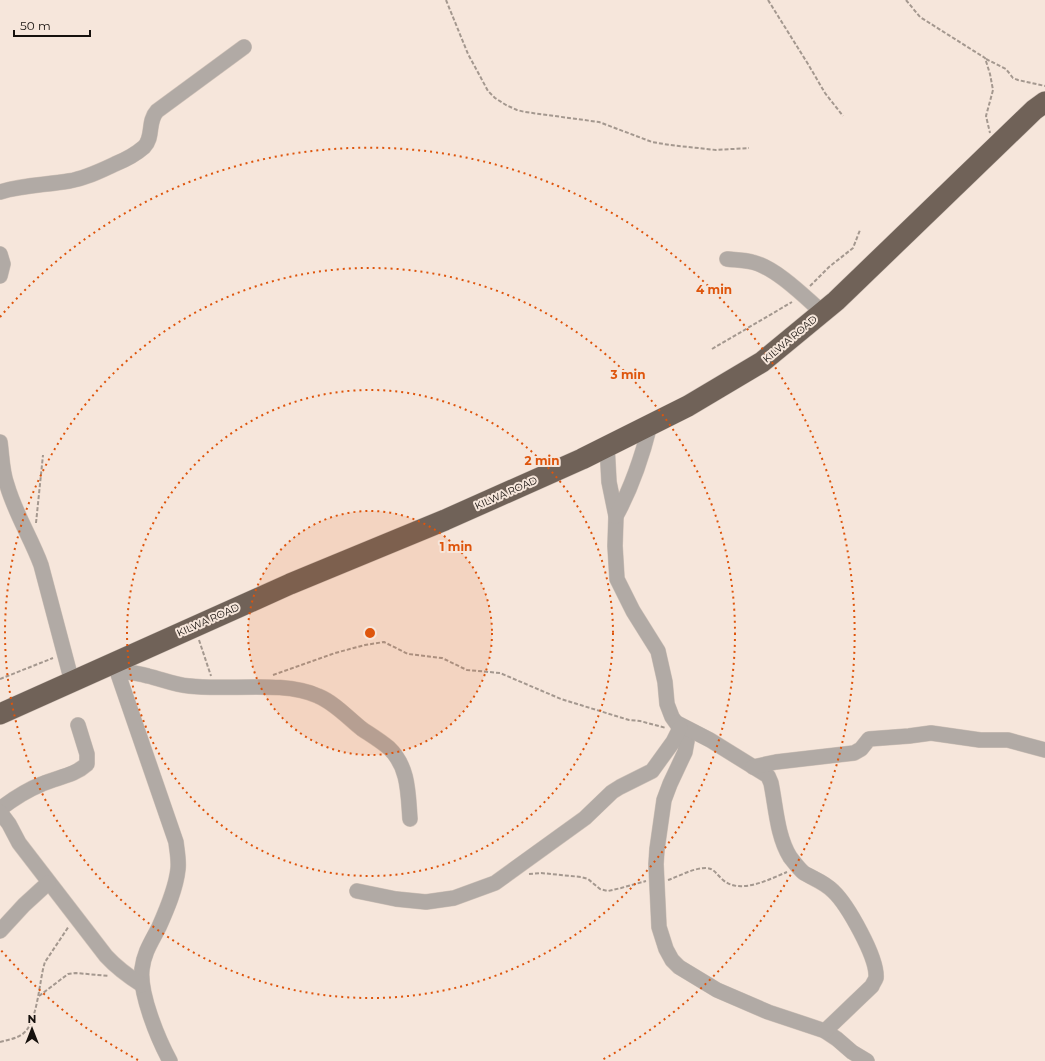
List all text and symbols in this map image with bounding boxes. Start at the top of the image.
scale bar [14,12,90,38]
text: 50 m [20,18,51,33]
text: 4 min [696,282,732,297]
street label: KILWA ROAD [760,312,820,366]
text: 3 min [610,367,646,382]
text: 2 min [525,453,559,468]
street label: KILWA ROAD [473,473,539,513]
text: 1 min [440,539,472,554]
street label: KILWA ROAD [175,600,241,640]
centre of rings [363,626,377,640]
north arrow [12,1009,52,1049]
text: N [28,1012,36,1026]

